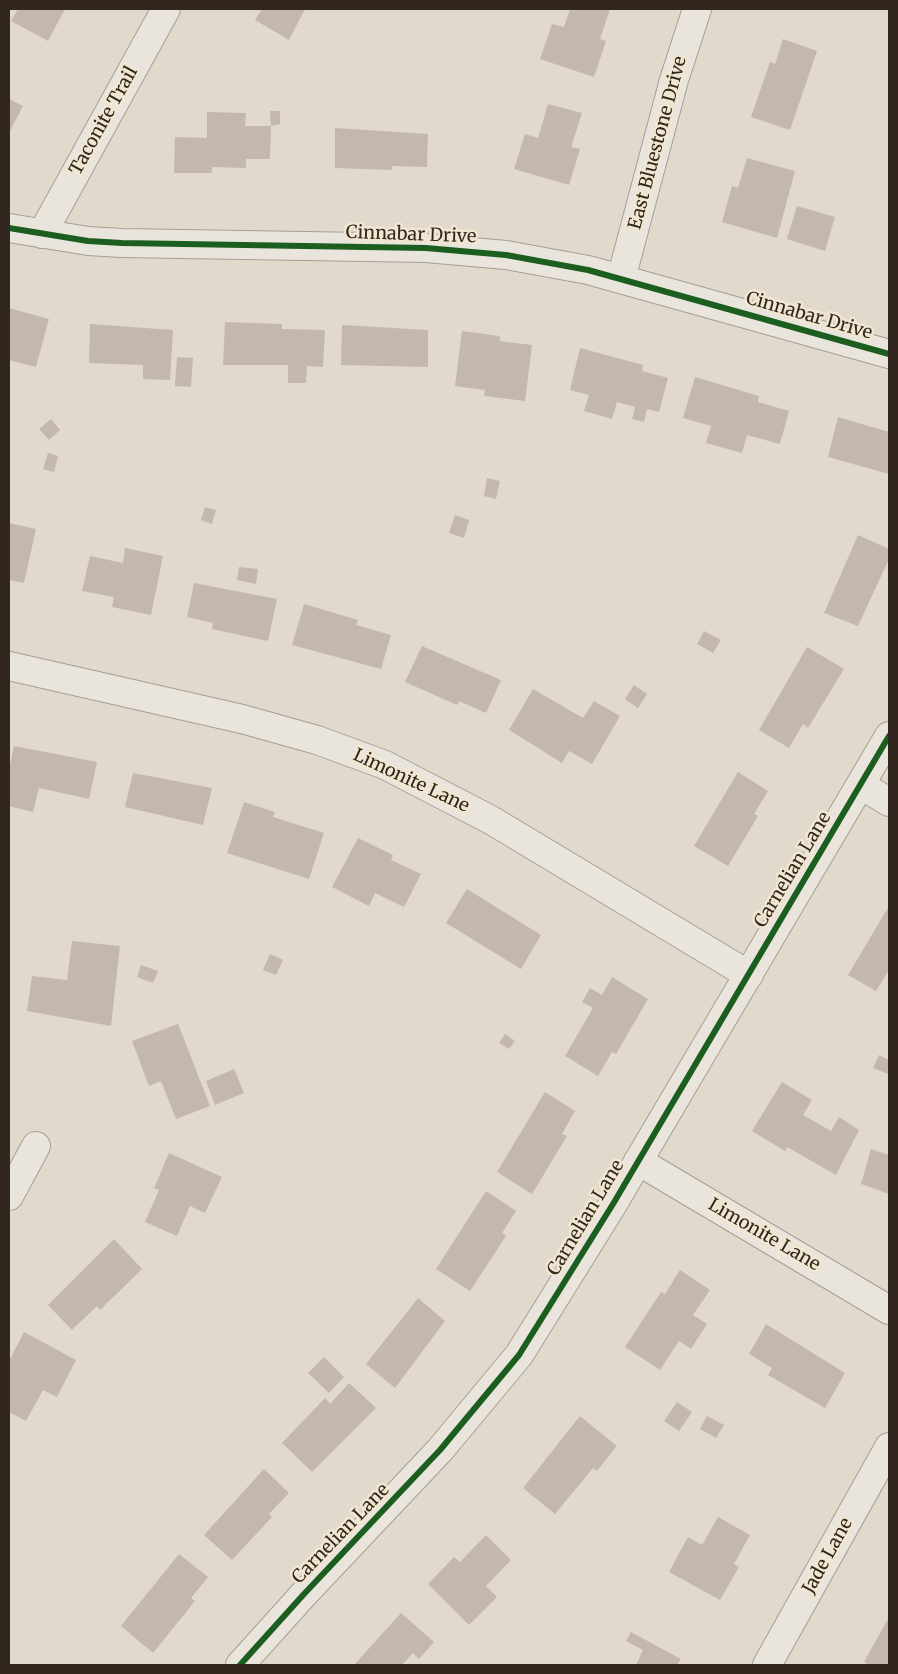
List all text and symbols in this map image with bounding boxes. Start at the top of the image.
street label: East Bluestone Drive [624,54,692,232]
street label: Taconite Trail [65,63,143,179]
street label: Cinnabar Drive [345,222,477,248]
street label: Cinnabar Drive [743,288,875,344]
street label: Limonite Lane [349,745,473,817]
street label: Carnelian Lane [750,808,836,932]
street label: Carnelian Lane [543,1156,629,1280]
street label: Limonite Lane [704,1194,824,1276]
street label: Carnelian Lane [288,1479,394,1589]
street label: Jade Lane [798,1514,858,1598]

